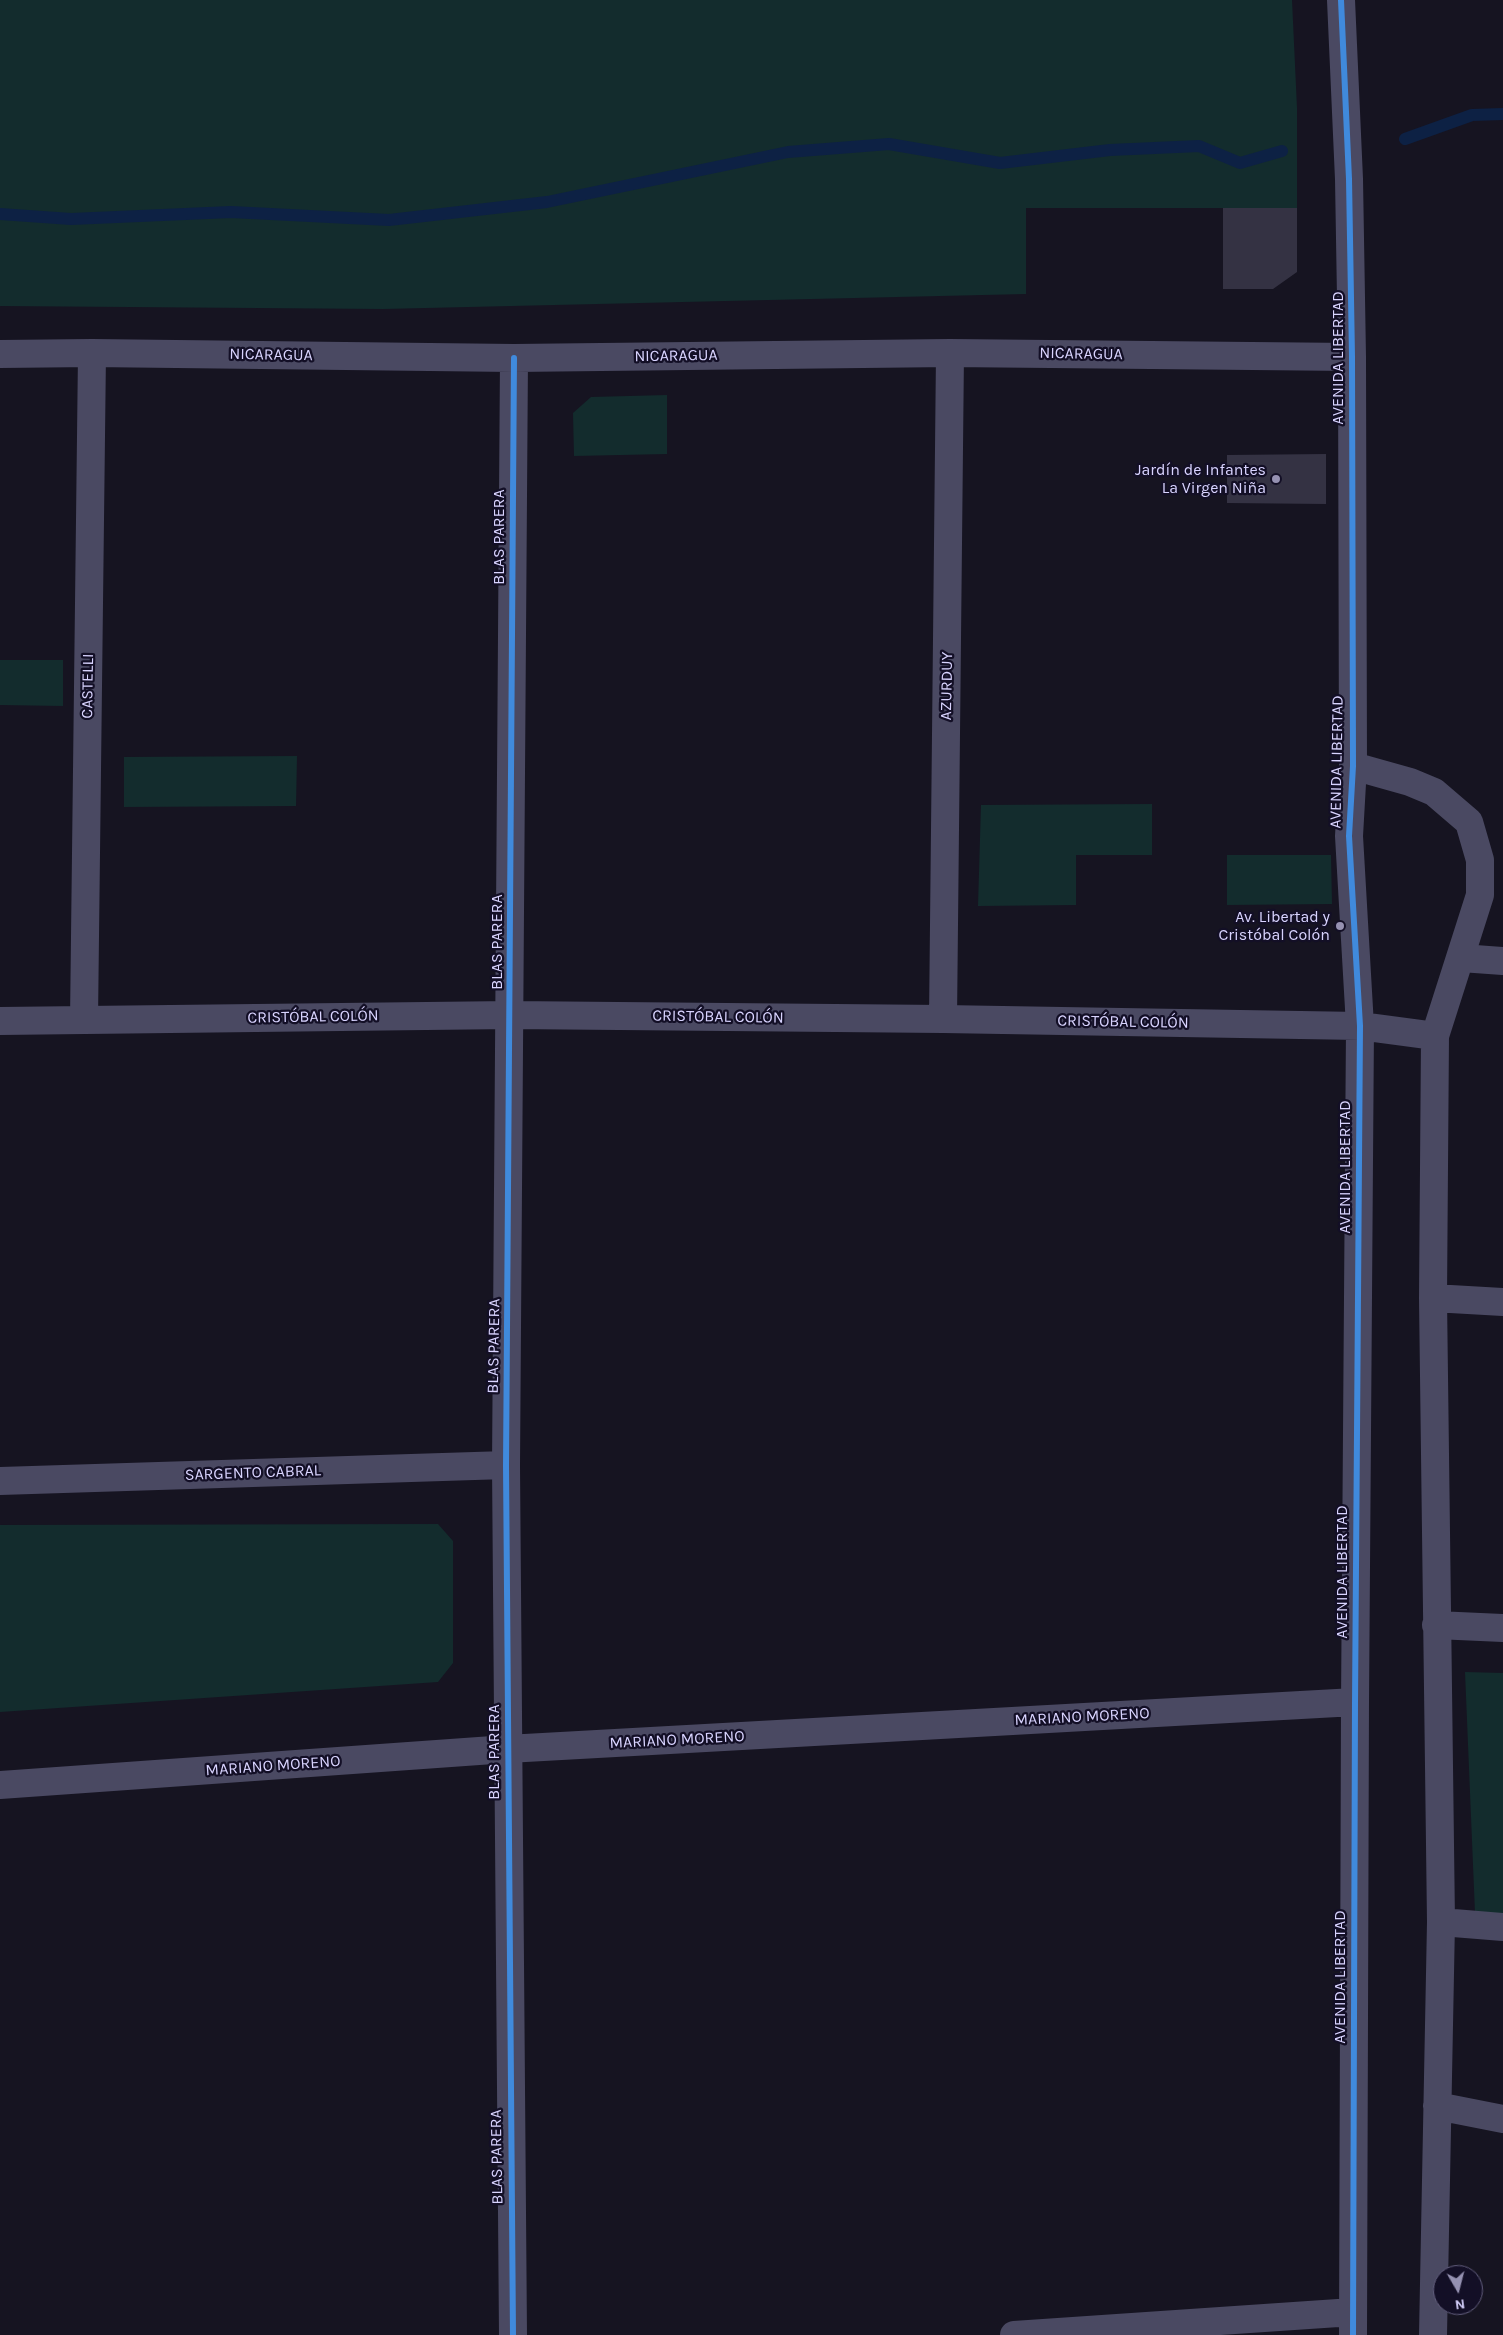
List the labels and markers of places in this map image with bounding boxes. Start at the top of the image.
place label: Jardín de Infantes La Virgen Niña [1135,460,1266,498]
marker: Jardín de Infantes La Virgen Niña [1270,473,1282,485]
place label: Av. Libertad y Cristóbal Colón [1218,907,1330,945]
marker: Av. Libertad y Cristóbal Colón [1334,920,1346,932]

